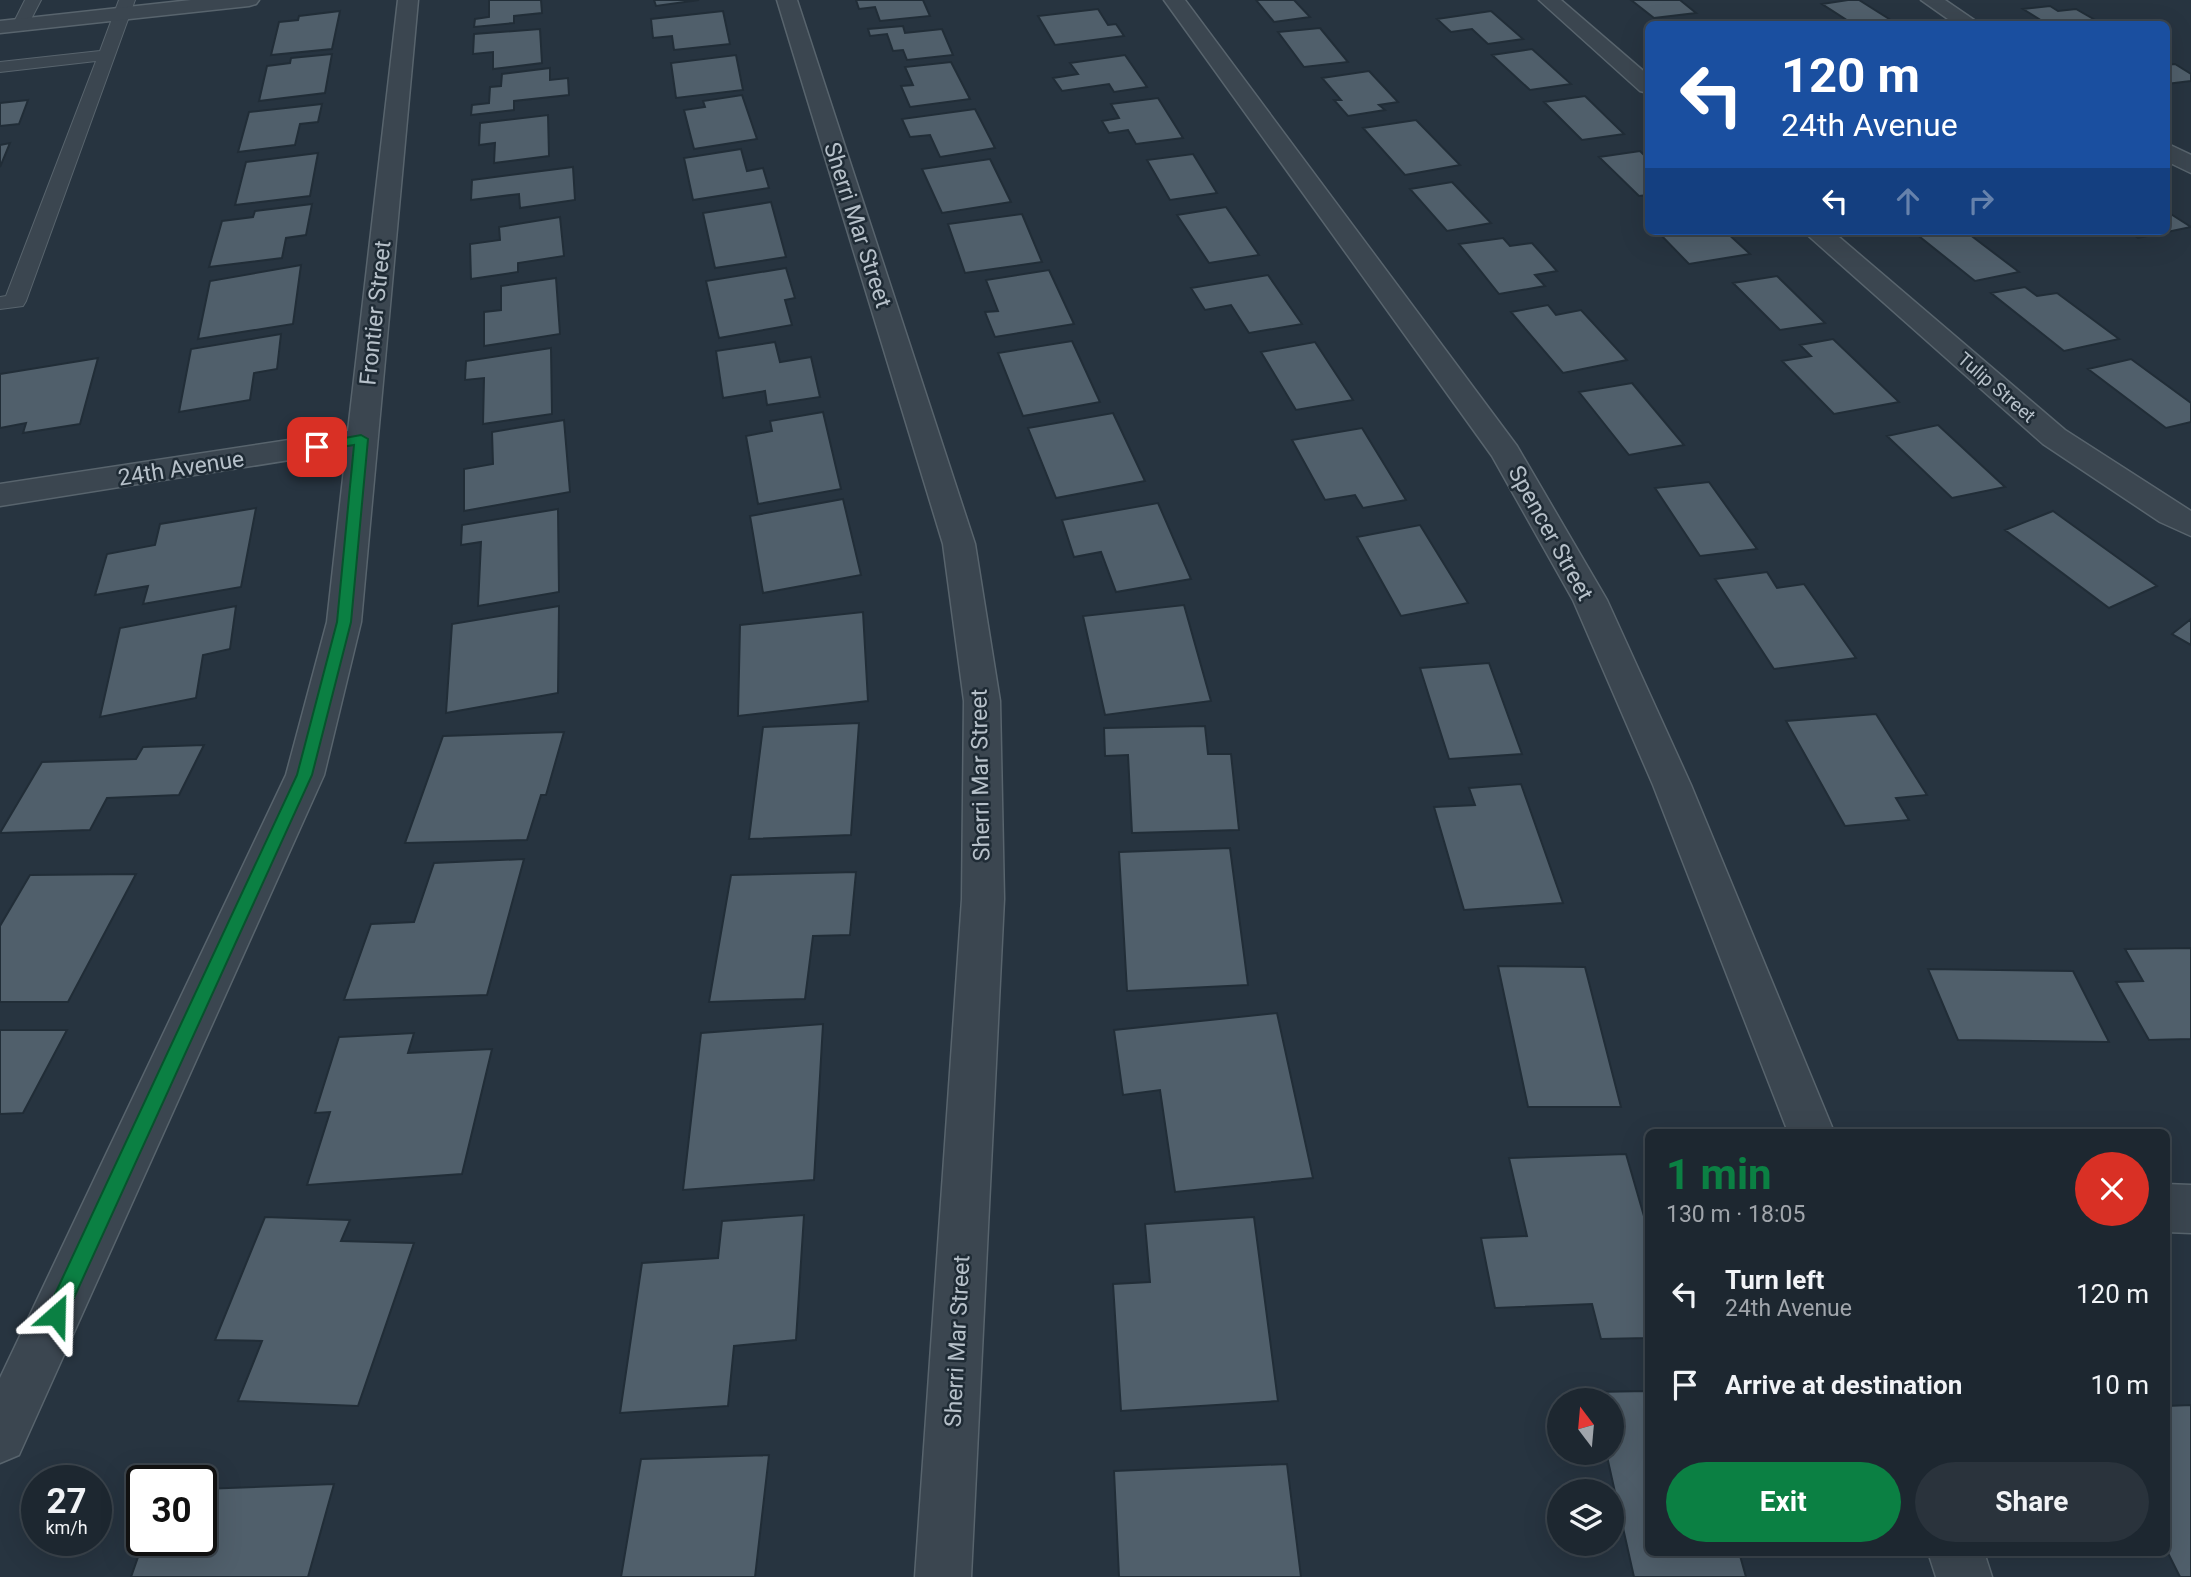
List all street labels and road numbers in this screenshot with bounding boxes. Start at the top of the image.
street label: Sherri Mar Street [818,139,897,311]
street label: Frontier Street [354,239,397,387]
street label: Tulip Street [1953,347,2040,427]
street label: 24th Avenue [116,445,246,492]
street label: Spencer Street [1502,461,1599,605]
street label: Sherri Mar Street [965,689,996,861]
street label: Sherri Mar Street [940,1254,975,1428]

